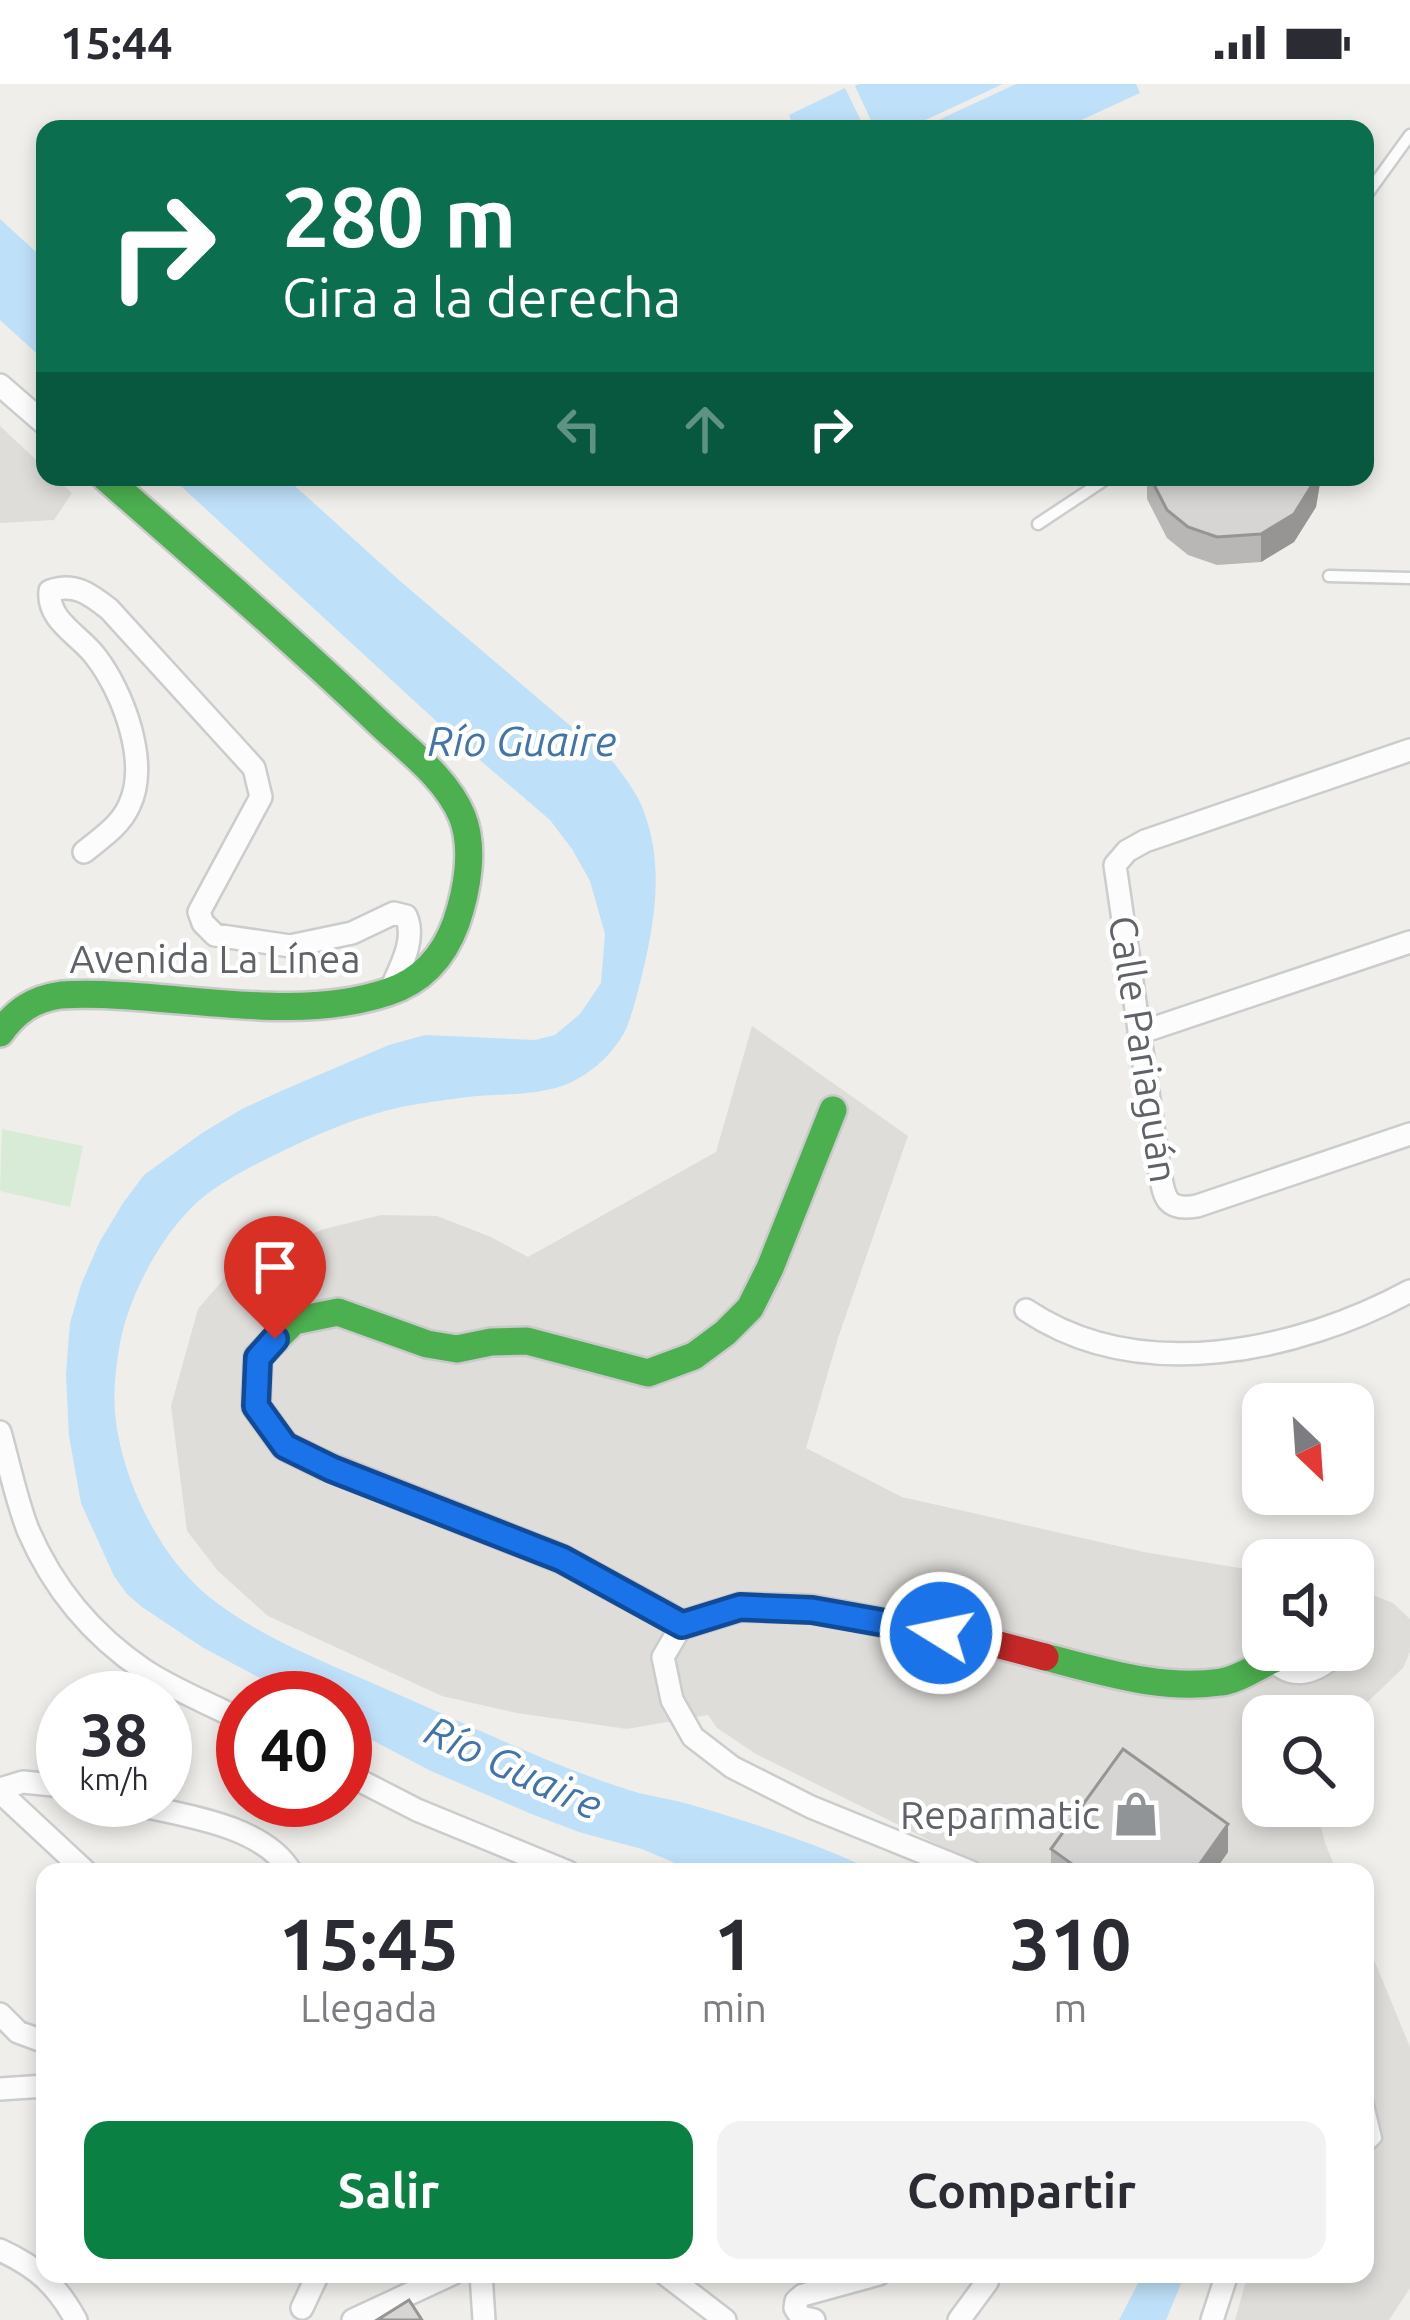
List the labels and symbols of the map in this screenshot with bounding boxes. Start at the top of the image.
water label: Río Guaire [427,717,617,764]
street label: Calle Pariaguán [1102,913,1186,1185]
street label: Avenida La Línea [70,937,360,980]
pin [224,1216,326,1339]
north arrow [1242,1383,1374,1515]
position arrow [878,1570,1004,1696]
speed limit sign: 40 [216,1671,372,1827]
water label: Río Guaire [418,1706,610,1828]
shop icon: Reparmatic [1111,1789,1161,1839]
place label: Reparmatic [900,1793,1100,1836]

